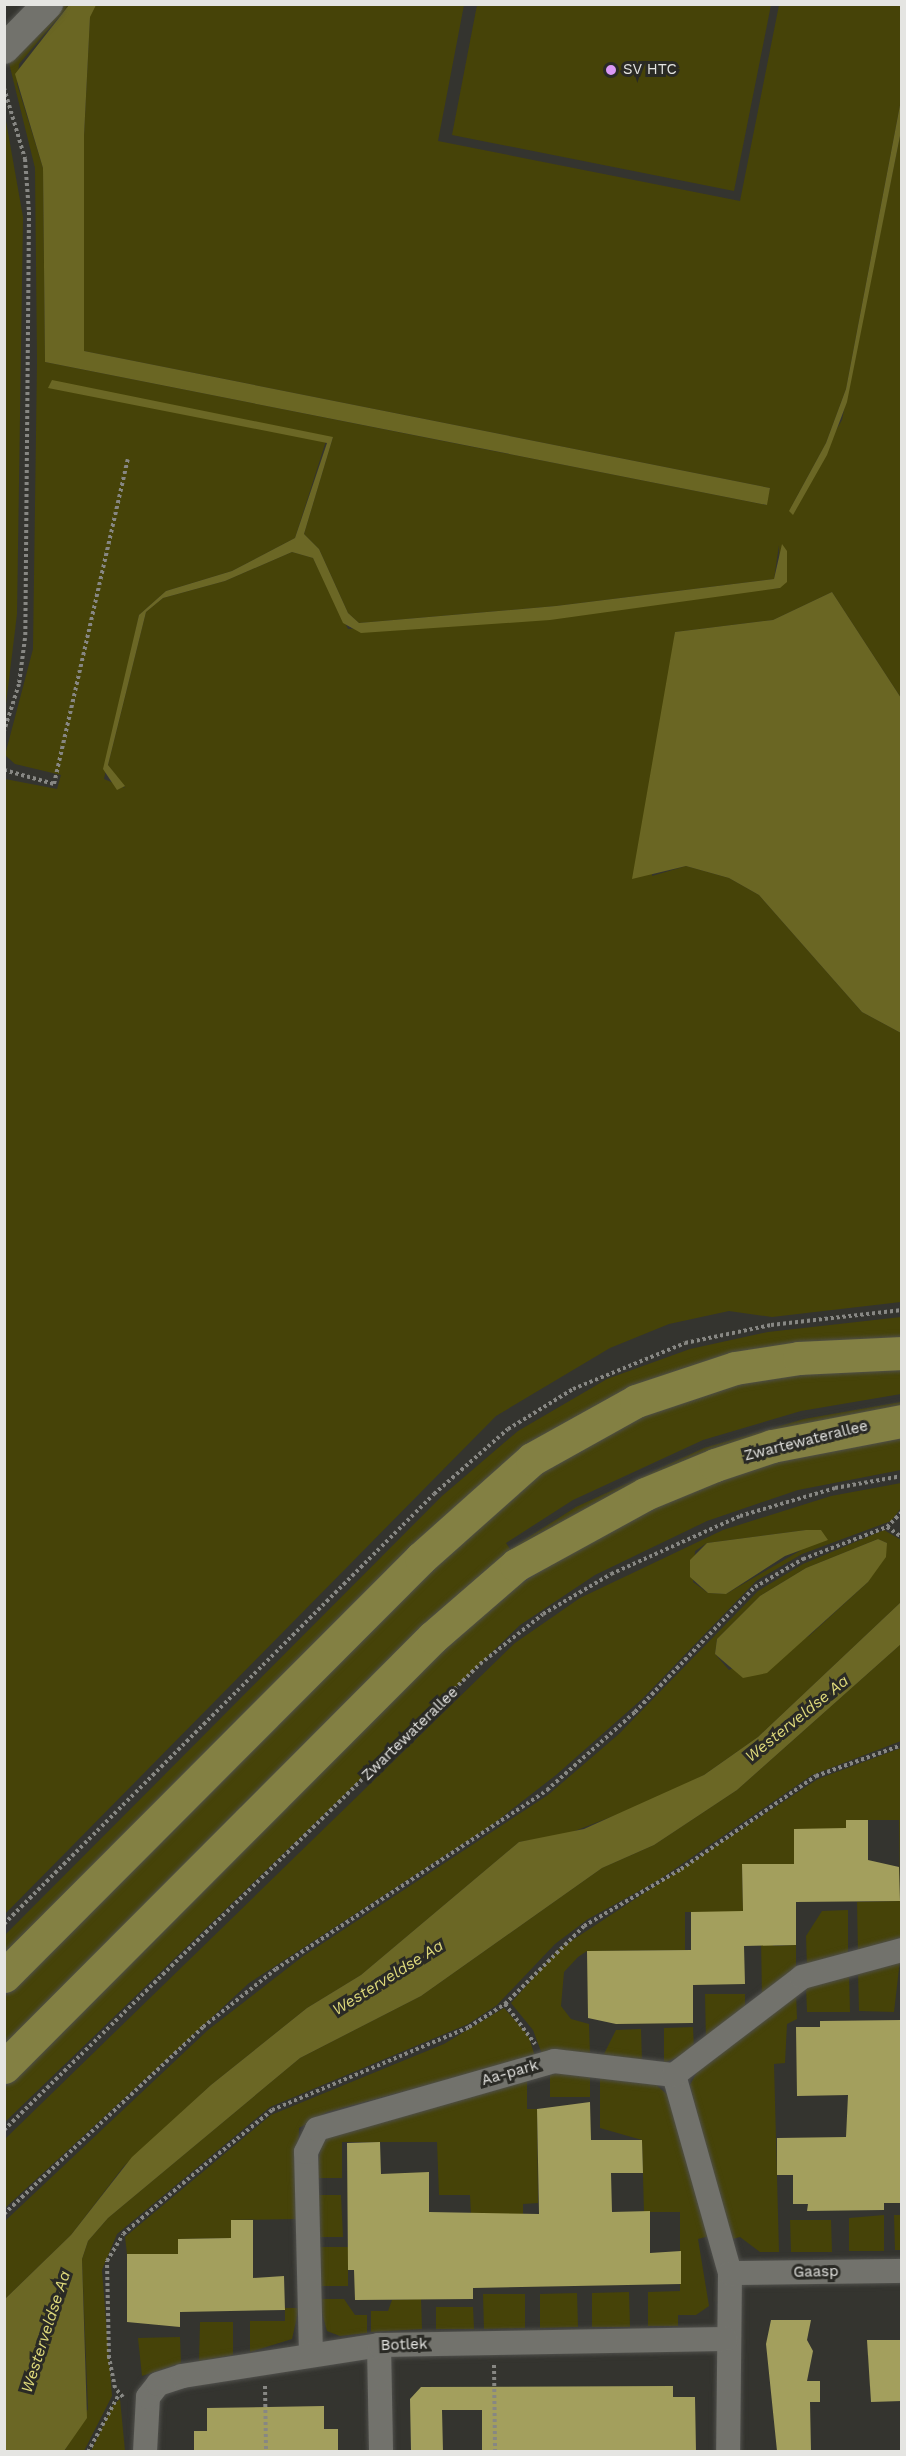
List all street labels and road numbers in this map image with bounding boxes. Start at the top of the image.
street label: Zwartewaterallee [742,1417,870,1465]
street label: Zwartewaterallee [358,1683,462,1785]
street label: Aa-park [479,2056,541,2090]
street label: Gaasp [793,2263,839,2281]
street label: Botlek [380,2335,428,2355]

